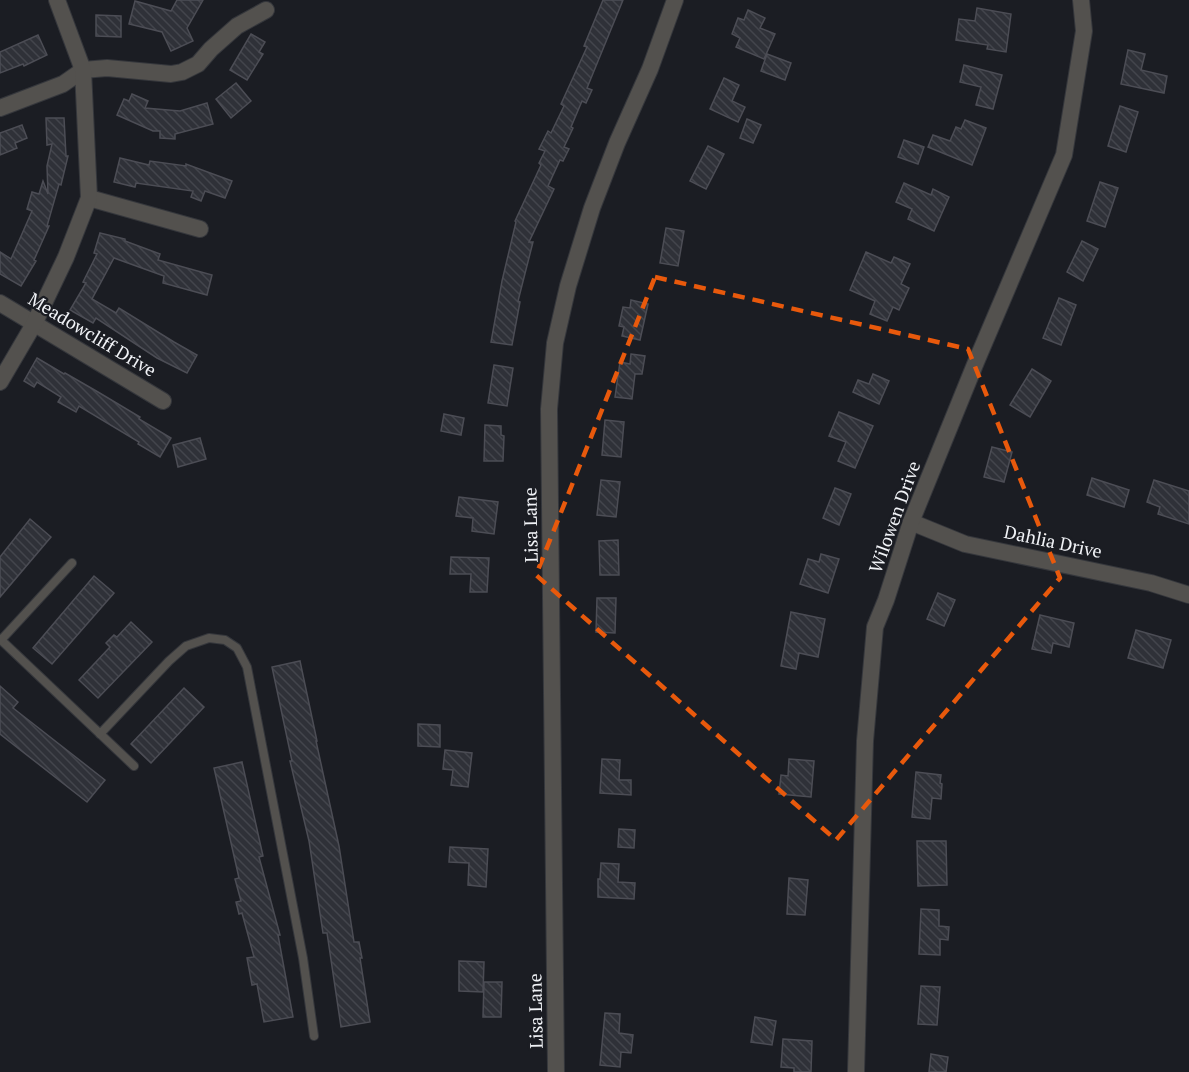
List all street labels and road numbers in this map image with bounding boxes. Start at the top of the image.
street label: Meadowcliff Drive [24,286,161,382]
street label: Wilowen Drive [863,457,925,576]
street label: Lisa Lane [517,487,543,563]
street label: Dahlia Drive [1002,519,1104,563]
street label: Lisa Lane [522,973,548,1049]

